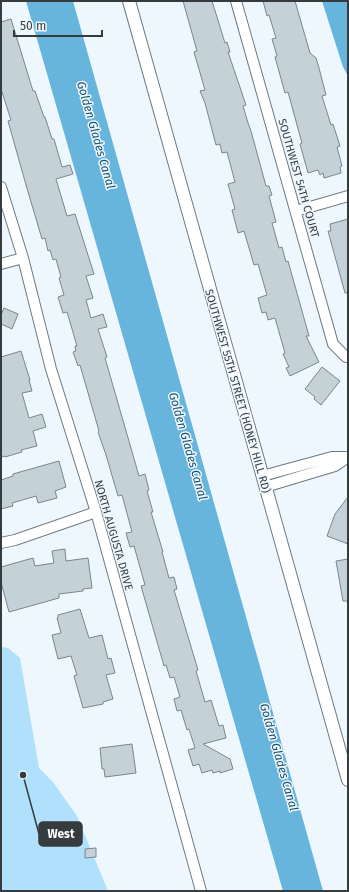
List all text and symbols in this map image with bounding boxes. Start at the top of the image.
scale bar [14,12,102,38]
text: 50 m [20,19,46,33]
water label: Golden Glades Canal [74,80,118,190]
street label: SOUTHWEST 54TH COURT [275,117,322,239]
street label: SOUTHWEST 55TH STREET (HONEY HILL RD) [202,288,273,495]
water label: Golden Glades Canal [166,391,210,501]
street label: NORTH AUGUSTA DRIVE [92,478,136,592]
water label: Golden Glades Canal [257,702,301,812]
callout: West [39,822,82,846]
text: West [47,827,75,841]

